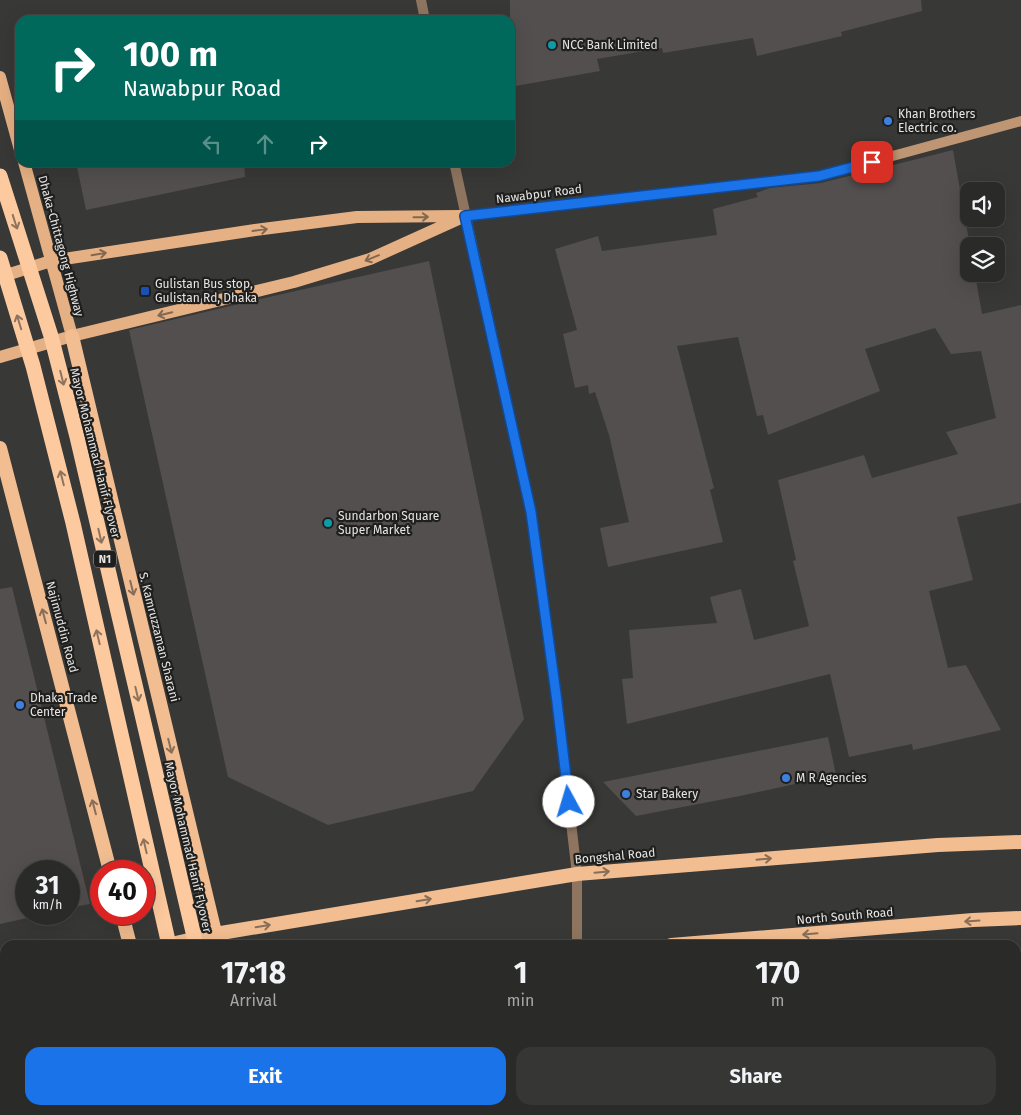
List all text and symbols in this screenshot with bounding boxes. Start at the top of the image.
text: 100 m [123,33,218,75]
icon: right [40,35,105,100]
place label: NCC Bank Limited [562,38,658,52]
marker: NCC Bank Limited [546,39,558,51]
text: Nawabpur Road [123,75,281,102]
place label: Khan Brothers Electric co. [898,107,976,135]
marker: Khan Brothers Electric co. [882,115,894,127]
icon: left [198,130,226,158]
icon: ahead [251,130,279,158]
icon: right [304,130,332,158]
pin [851,141,893,183]
icon: arrive [858,148,886,176]
street label: Dhaka-Chittagong Highway [35,174,87,318]
street label: Nawabpur Road [495,182,583,206]
map controls [960,182,1005,282]
button: sound [960,182,1005,227]
one-way arrow [413,212,429,222]
one-way arrow [11,214,21,230]
one-way arrow [251,224,267,234]
button: layers [960,237,1005,282]
one-way arrow [91,249,107,259]
one-way arrow [365,254,381,263]
place label: Gulistan Bus stop, Gulistan Rd, Dhaka [155,277,257,305]
marker: Gulistan Bus stop, Gulistan Rd, Dhaka [139,285,151,297]
one-way arrow [157,310,173,319]
one-way arrow [14,314,24,330]
street label: Mayor Mohammad Hanif Flyover [67,366,123,540]
one-way arrow [57,369,67,385]
one-way arrow [56,471,66,487]
place label: Sundarbon Square Super Market [338,509,439,537]
marker: Sundarbon Square Super Market [322,517,334,529]
one-way arrow [96,527,105,543]
road number: N1 [94,550,116,568]
street label: S. Kamruzzaman Sharani [136,571,182,703]
one-way arrow [128,579,137,595]
street label: Najimuddin Road [43,580,81,674]
one-way arrow [39,609,48,625]
one-way arrow [93,629,102,645]
one-way arrow [132,686,142,702]
place label: Dhaka Trade Center [30,691,97,719]
marker: Dhaka Trade Center [14,699,26,711]
one-way arrow [166,737,175,753]
street label: Mayor Mohammad Hanif Flyover [161,760,215,934]
place label: M R Agencies [796,771,867,785]
marker: M R Agencies [780,772,792,784]
position arrow [542,775,594,827]
place label: Star Bakery [636,787,698,801]
marker: Star Bakery [620,788,632,800]
one-way arrow [89,800,98,816]
one-way arrow [140,839,149,855]
street label: Bongshal Road [574,846,656,866]
one-way arrow [755,855,771,864]
speed limit sign: 40 [90,860,155,925]
one-way arrow [593,868,609,877]
text: 31 [35,871,60,901]
one-way arrow [415,894,431,904]
text: km/h [33,898,62,912]
street label: North South Road [796,905,894,927]
one-way arrow [965,916,981,925]
one-way arrow [255,921,271,931]
one-way arrow [803,929,819,938]
text: 17:18 [221,955,286,991]
text: 1 [514,955,528,991]
text: 170 [755,955,800,991]
text: Arrival [230,991,277,1010]
text: min [507,991,534,1010]
text: m [771,991,785,1010]
button: Exit [25,1047,506,1105]
button: Share [516,1047,996,1105]

